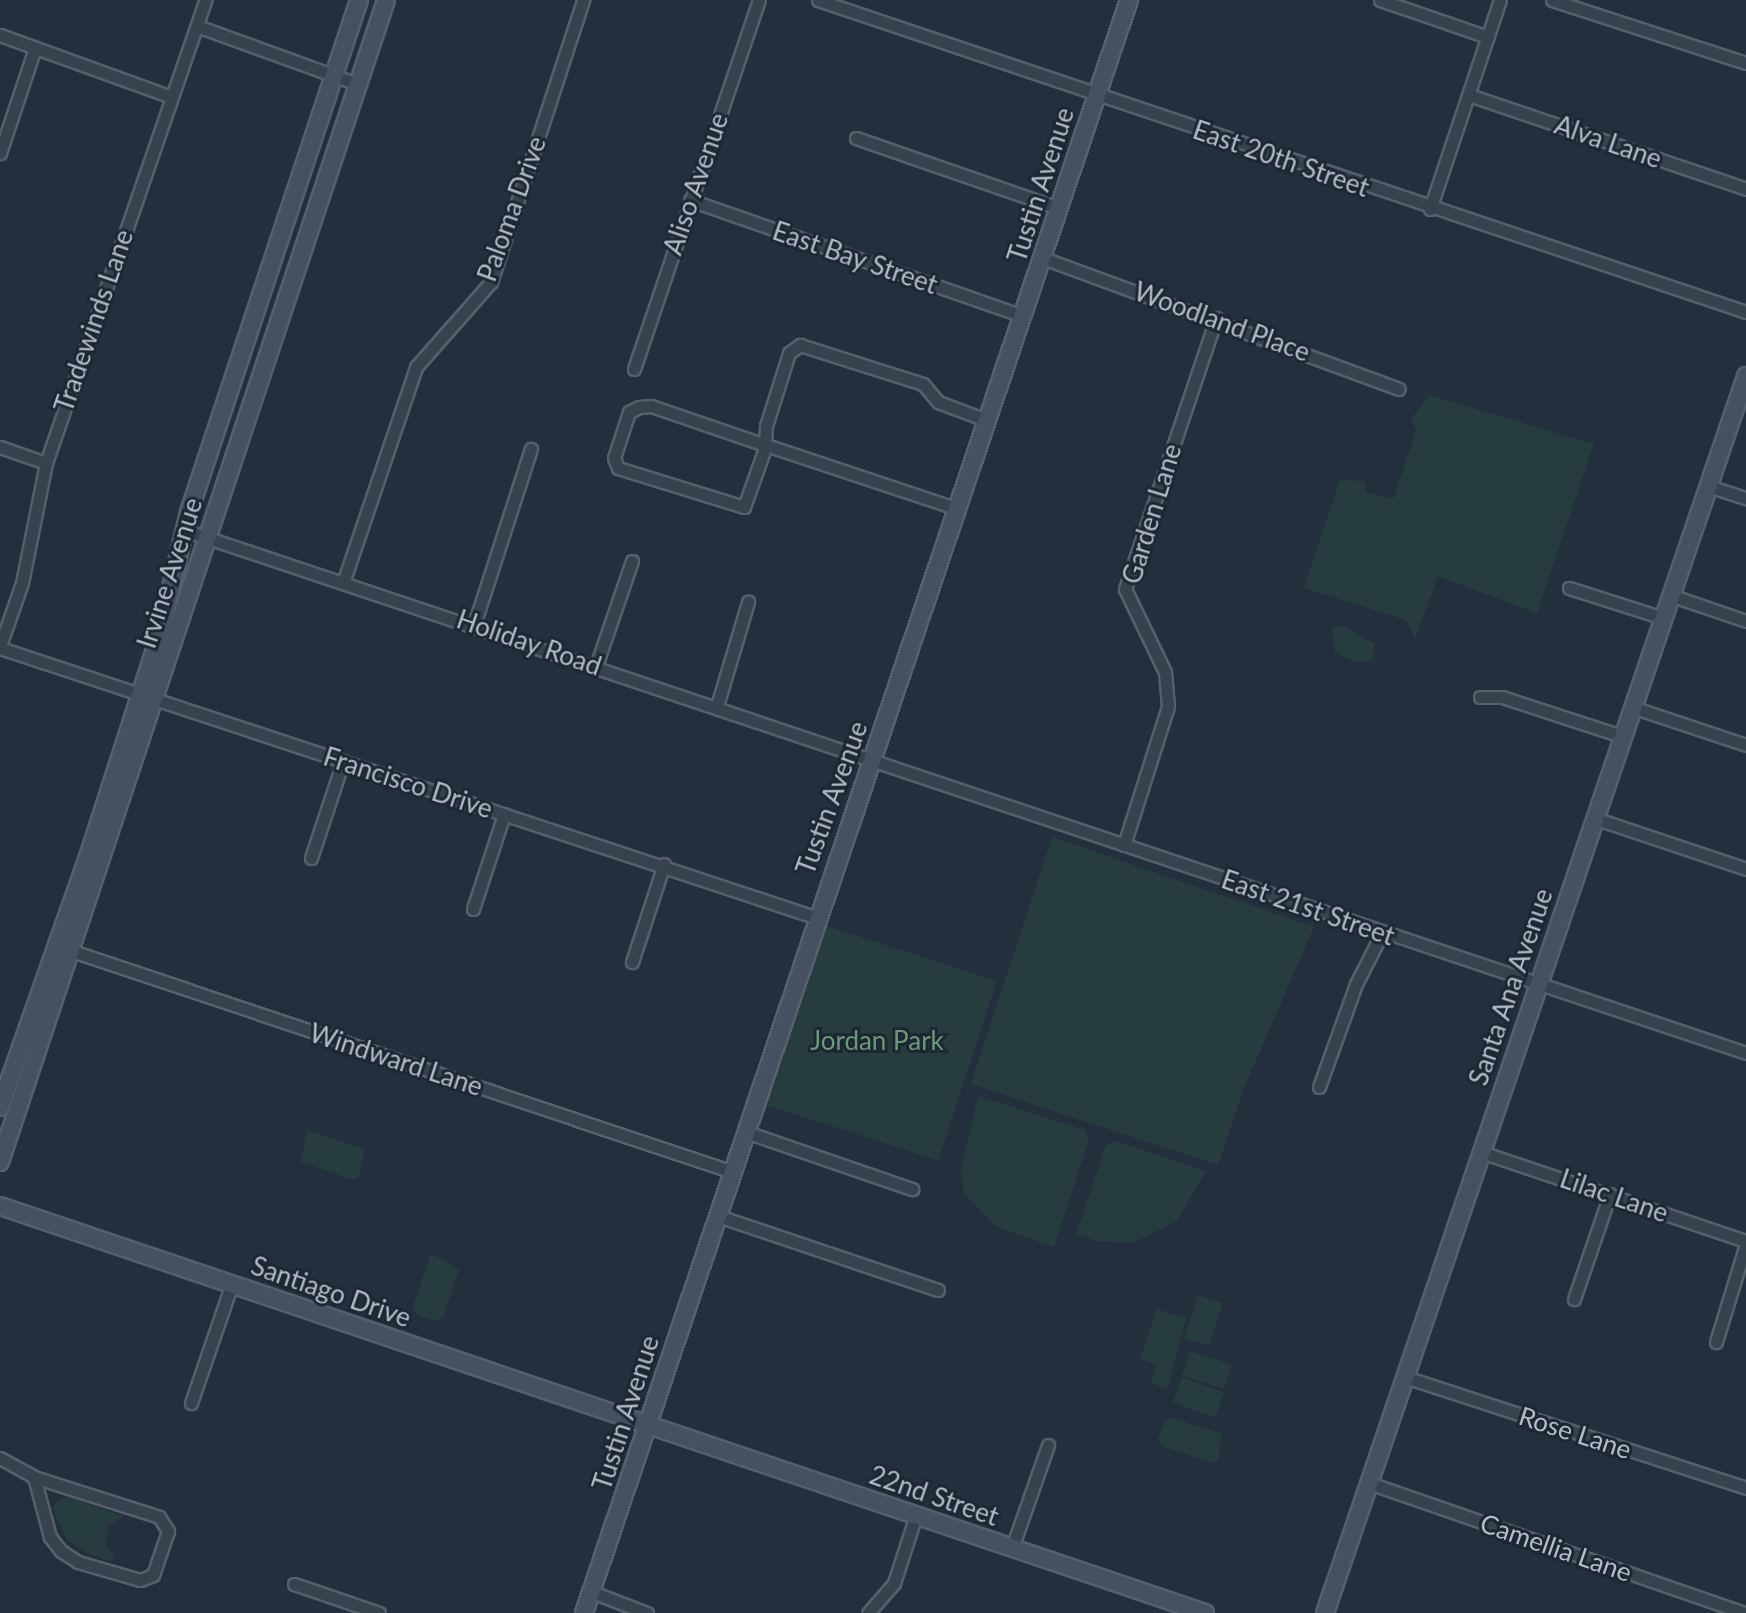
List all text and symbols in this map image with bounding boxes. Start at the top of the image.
street label: Tustin Avenue [1001,103,1081,267]
street label: Aliso Avenue [657,109,735,259]
street label: Alva Lane [1550,109,1666,175]
street label: East 20th Street [1189,114,1373,204]
street label: Paloma Drive [471,132,553,286]
street label: East Bay Street [768,215,942,301]
street label: Tradewinds Lane [48,226,140,416]
street label: Woodland Place [1130,276,1314,368]
street label: Garden Lane [1116,440,1188,588]
street label: Irvine Avenue [131,493,209,653]
street label: Holiday Road [452,604,606,682]
street label: Tustin Avenue [790,717,874,879]
street label: Francisco Drive [320,741,496,825]
street label: East 21st Street [1217,864,1399,952]
street label: Santa Ana Avenue [1462,884,1560,1090]
street label: Windward Lane [306,1017,486,1103]
park label: Jordan Park [810,1025,944,1057]
street label: Lilac Lane [1556,1163,1672,1229]
street label: Santiago Drive [247,1250,415,1334]
street label: Tustin Avenue [586,1331,666,1495]
street label: Rose Lane [1515,1400,1635,1466]
street label: 22nd Street [865,1459,1003,1533]
street label: Camellia Lane [1476,1508,1636,1588]

